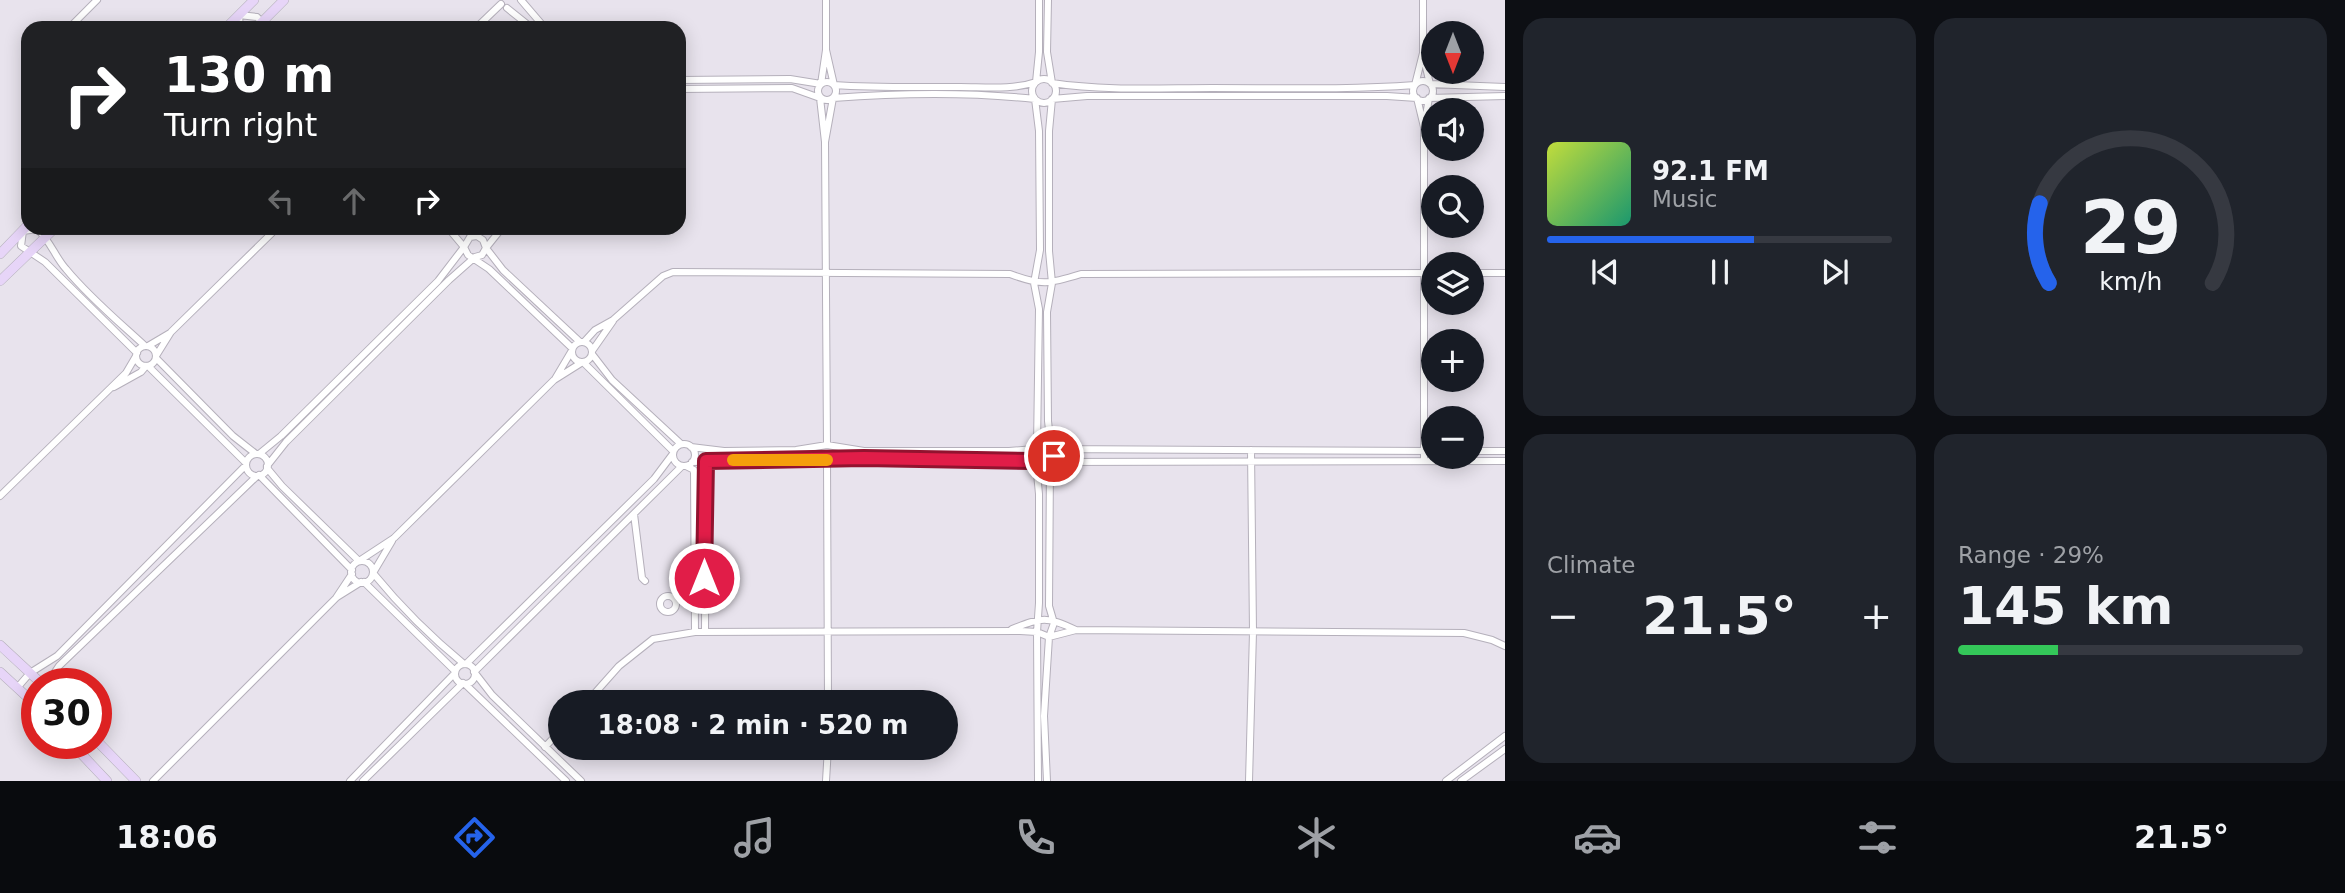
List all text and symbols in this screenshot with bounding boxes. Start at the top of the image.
north arrow [1421,21,1484,84]
map controls [1421,21,1484,469]
text: 130 m [164,47,334,104]
icon: right [49,49,140,140]
button: sound [1421,98,1484,161]
text: Turn right [164,106,317,144]
text: 92.1 FM [1652,156,1769,186]
button: search [1421,175,1484,238]
icon: left [262,182,300,220]
icon: ahead [335,182,373,220]
icon: right [408,182,446,220]
text: 29 [2080,185,2181,270]
text: Music [1652,186,1717,212]
button: layers [1421,252,1484,315]
icon: previous [1586,253,1624,291]
icon: pause [1701,253,1739,291]
icon: next [1816,253,1854,291]
text: km/h [2099,267,2162,296]
button: + [1421,329,1484,392]
button: − [1421,406,1484,469]
pin [1024,426,1084,486]
icon: arrive [1035,437,1073,475]
position arrow [667,541,741,615]
text: Range · 29% [1958,542,2104,568]
text: Climate [1547,552,1636,578]
text: 145 km [1958,576,2173,636]
text: 21.5° [1642,586,1797,646]
text: − [1547,594,1579,638]
text: + [1860,594,1892,638]
speed limit sign: 30 [21,668,112,759]
text: 18:08 · 2 min · 520 m [598,710,908,740]
icon: directions [450,813,499,862]
icon: music [730,813,779,862]
icon: phone [1011,813,1060,862]
icon: climate [1292,813,1341,862]
icon: car [1573,813,1622,862]
icon: filters [1853,813,1902,862]
text: 18:06 [116,818,218,856]
text: 21.5° [2134,818,2229,856]

